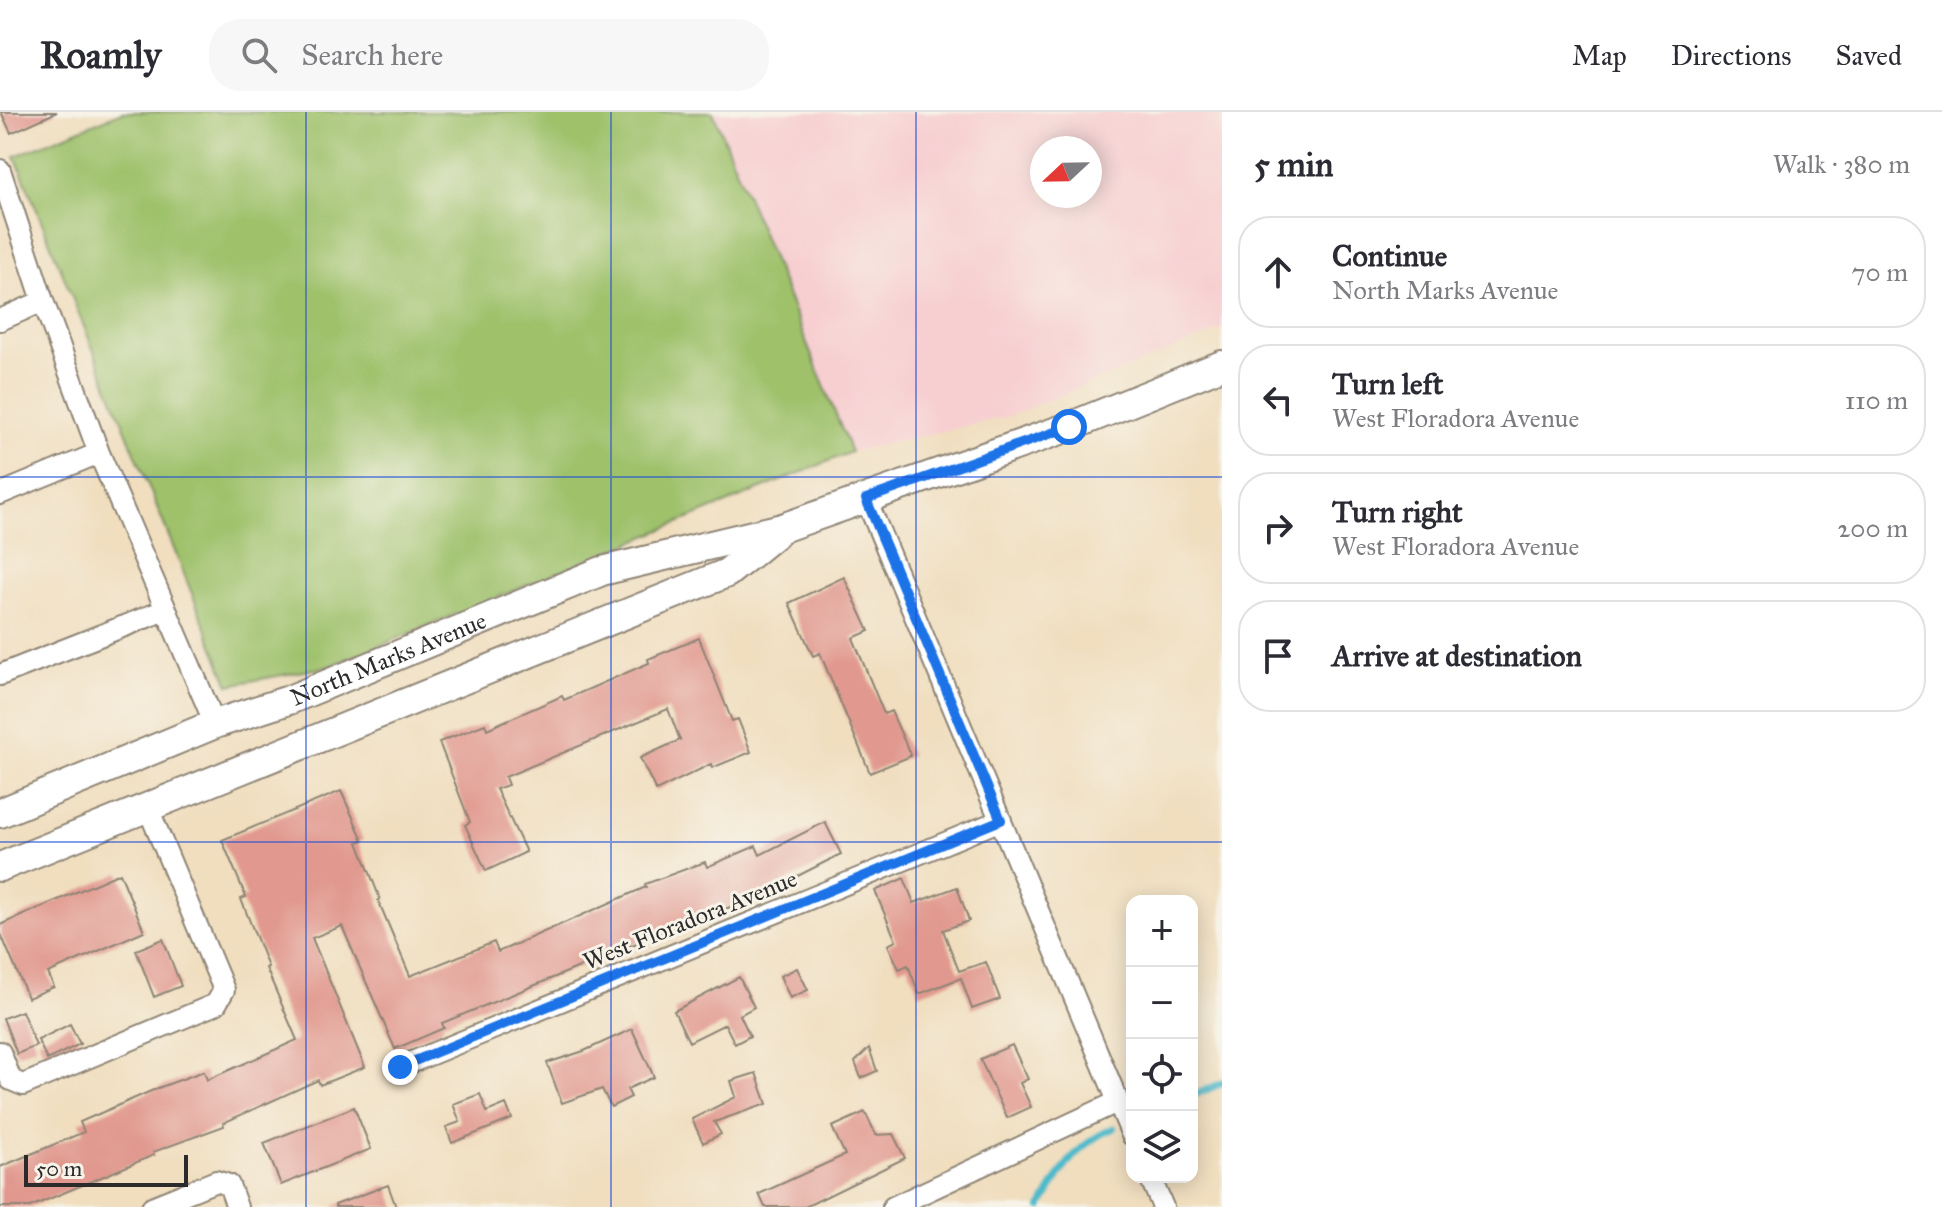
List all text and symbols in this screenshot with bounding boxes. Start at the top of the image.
search box [209,19,769,91]
text: Roamly [40,32,161,78]
icon: search [237,33,281,77]
text: Search here [301,37,443,73]
text: Map [1572,38,1627,73]
text: Directions [1671,38,1792,73]
text: Saved [1836,38,1902,73]
north arrow [1030,136,1102,208]
text: 5 min [1254,144,1333,185]
text: Walk · 380 m [1773,148,1910,180]
text: Continue [1332,238,1447,274]
icon: ahead [1256,250,1300,294]
text: 70 m [1852,256,1908,288]
text: North Marks Avenue [1332,274,1558,306]
text: Turn left [1332,366,1443,402]
icon: left [1256,378,1300,422]
text: 110 m [1845,384,1908,416]
text: West Floradora Avenue [1332,402,1579,434]
route start [1051,409,1087,445]
text: Turn right [1332,494,1463,530]
icon: right [1256,506,1300,550]
text: 200 m [1837,512,1908,544]
text: West Floradora Avenue [1332,530,1579,562]
street label: North Marks Avenue [286,605,491,713]
icon: arrive [1256,634,1300,678]
text: Arrive at destination [1332,638,1582,674]
street label: West Floradora Avenue [579,863,801,977]
map controls [1126,895,1198,1183]
button: + [1126,895,1198,967]
button: − [1126,967,1198,1039]
button: locate [1126,1039,1198,1111]
route end [382,1049,418,1085]
button: layers [1126,1111,1198,1183]
scale bar [24,1151,188,1187]
text: 50 m [36,1155,82,1182]

